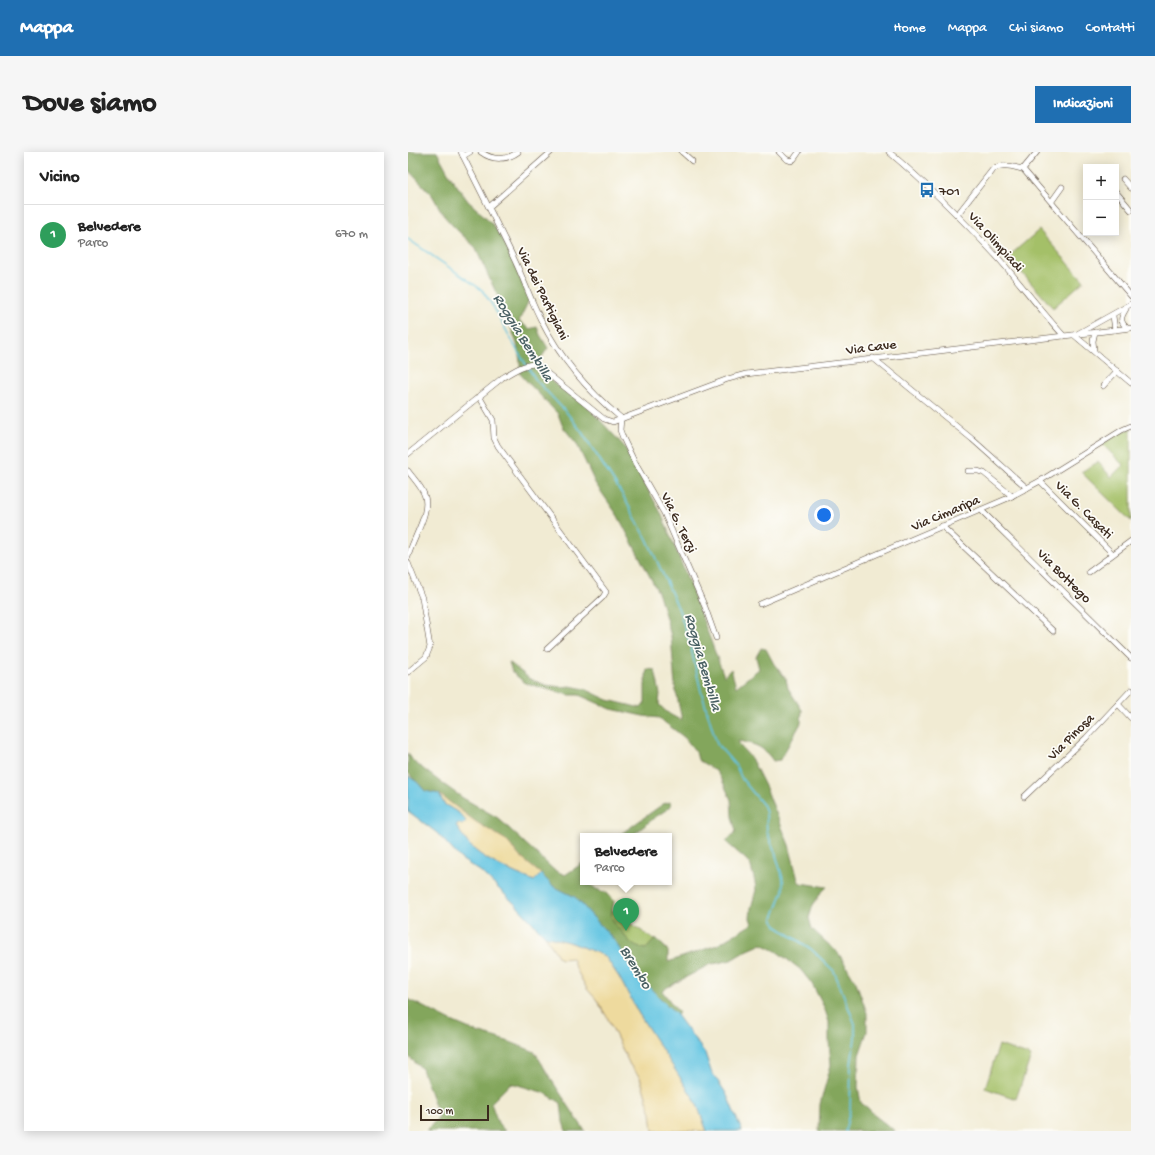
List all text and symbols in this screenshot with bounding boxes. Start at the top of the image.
text: Mappa [20,17,73,40]
text: Home [893,20,926,37]
text: Mappa [948,20,987,37]
text: Chi siamo [1009,20,1064,37]
text: Contatti [1086,20,1135,37]
button: Indicazioni [1035,86,1131,123]
text: Dove siamo [24,88,157,121]
map controls [1083,164,1119,236]
button: + [1083,164,1119,200]
text: Vicino [40,168,80,188]
bus stop icon: 701 [918,181,936,199]
place label: 701 [938,184,960,201]
button: − [1083,200,1119,236]
street label: Via Olimpiadi [963,208,1027,276]
text: Belvedere [78,218,141,236]
text: 1 [50,227,56,242]
text: 670 m [335,227,368,242]
text: Parco [78,236,108,251]
street label: Via dei Partigiani [511,244,572,343]
water label: Roggia Bembilla [488,291,557,387]
street label: Via Cave [844,337,898,360]
street label: Via G. Casati [1050,477,1116,543]
street label: Via G. Terzi [655,489,700,556]
street label: Via Cimaripa [908,492,984,537]
your location [814,505,834,525]
street label: Via Bottego [1032,545,1094,608]
water label: Roggia Bembilla [680,612,725,715]
street label: Via Pinosa [1044,710,1100,766]
popup [580,833,672,885]
text: Belvedere [595,843,657,861]
text: Parco [595,861,625,876]
pin: 1 [613,898,639,931]
water label: Brembo [615,943,656,994]
scale bar [420,1103,489,1122]
text: 100 m [426,1106,453,1118]

